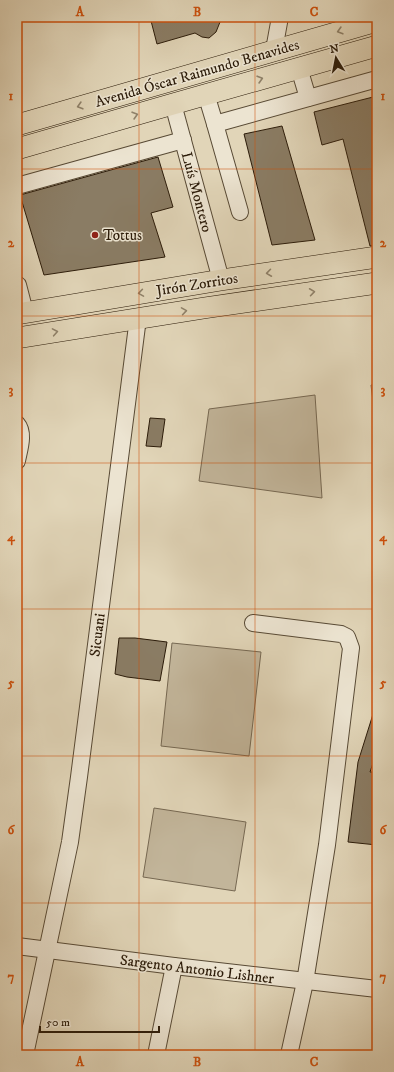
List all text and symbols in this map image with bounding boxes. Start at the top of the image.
text: A [75,4,85,20]
text: B [193,4,201,20]
text: C [310,4,319,20]
one-way arrow [336,26,343,35]
street label: Avenida Óscar Raimundo Benavides [93,35,301,112]
north arrow [316,38,356,78]
text: N [329,41,340,57]
one-way arrow [256,75,263,84]
text: 1 [9,88,14,104]
text: 1 [381,88,386,104]
one-way arrow [77,101,84,110]
one-way arrow [131,111,138,120]
street label: Luís Montero [177,150,216,234]
place label: Tottus [103,226,142,245]
marker: Tottus [90,230,100,240]
text: 2 [8,235,15,251]
text: 2 [380,235,387,251]
one-way arrow [266,268,272,277]
street label: Jirón Zorritos [153,269,239,301]
one-way arrow [309,288,315,297]
one-way arrow [138,289,144,297]
one-way arrow [181,307,187,316]
one-way arrow [52,328,59,337]
text: 3 [9,382,14,398]
text: 3 [381,382,386,398]
text: 4 [6,529,15,546]
text: 4 [378,529,387,546]
street label: Sicuani [85,612,110,658]
text: 5 [7,675,15,691]
text: 5 [379,675,387,691]
text: 6 [8,822,16,838]
text: 6 [380,822,388,838]
street label: Sargento Antonio Lishner [119,951,276,988]
text: 7 [8,969,15,985]
text: 7 [380,969,387,985]
scale bar [40,1008,159,1034]
text: 50 m [46,1015,70,1030]
text: A [75,1054,85,1070]
text: B [193,1054,201,1070]
text: C [310,1054,319,1070]

